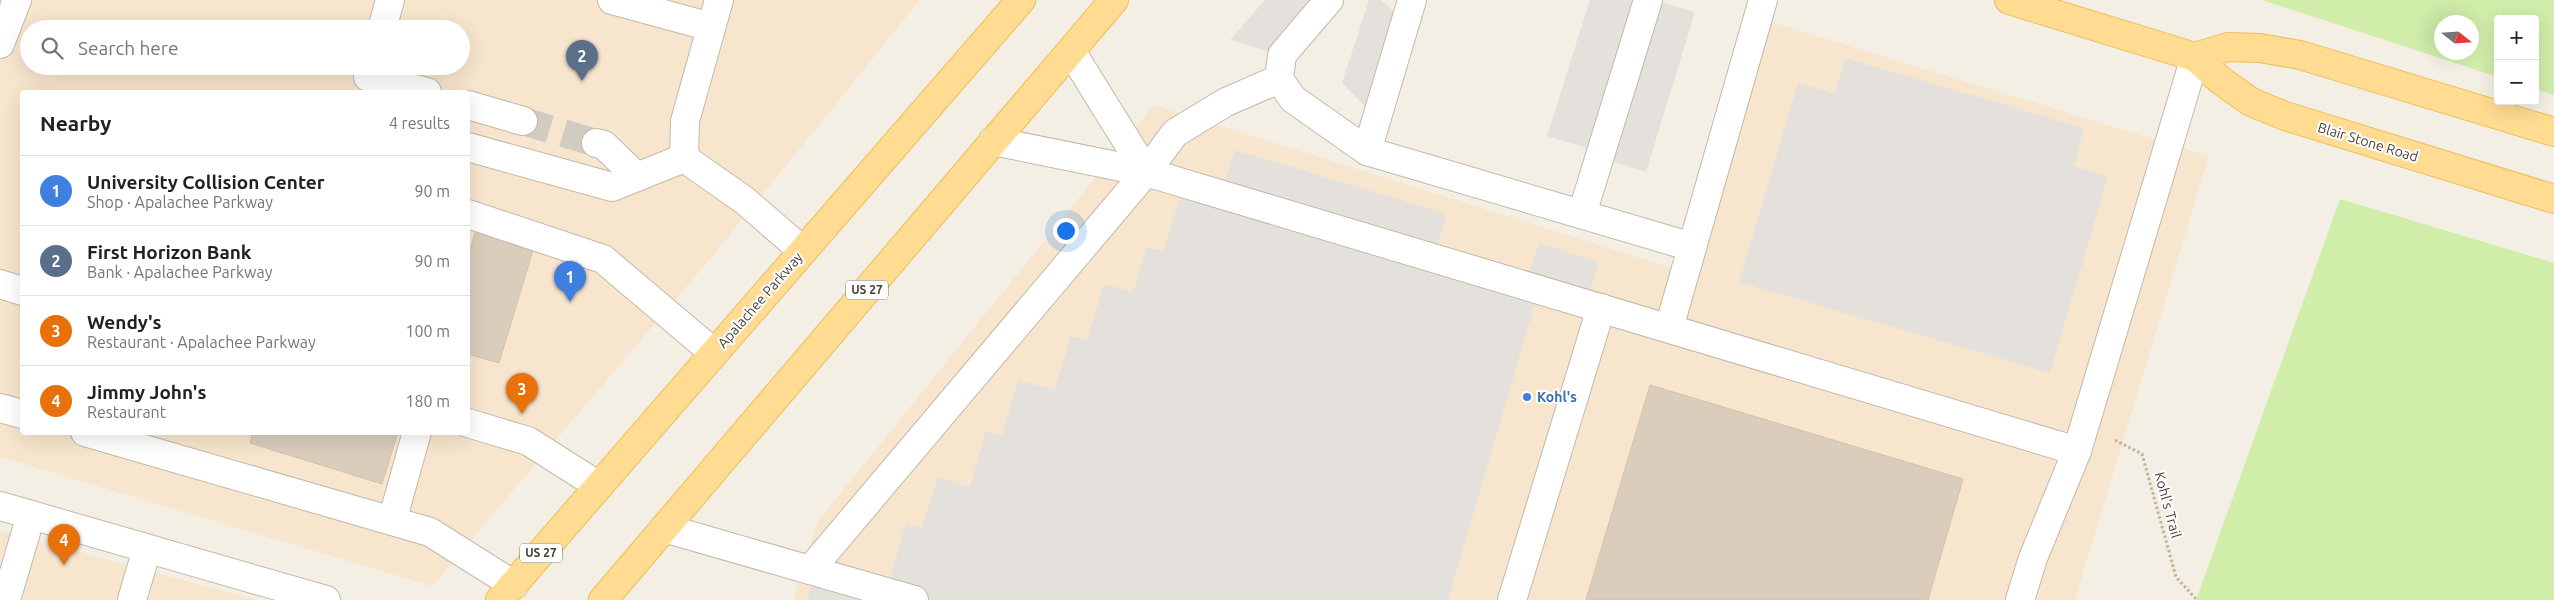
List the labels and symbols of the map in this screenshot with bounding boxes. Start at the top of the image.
north arrow [2434,15,2479,60]
pin: 2 [566,40,598,81]
street label: Blair Stone Road [2316,119,2420,165]
your location [1053,218,1079,244]
street label: Apalachee Parkway [714,249,806,351]
pin: 1 [554,261,586,302]
road number: US 27 [846,280,888,300]
pin: 3 [506,373,538,414]
place label: Kohl's [1537,389,1577,405]
marker: Kohl's [1521,391,1533,403]
street label: Kohl's Trail [2152,470,2185,540]
pin: 4 [48,524,80,565]
road number: US 27 [520,544,562,562]

